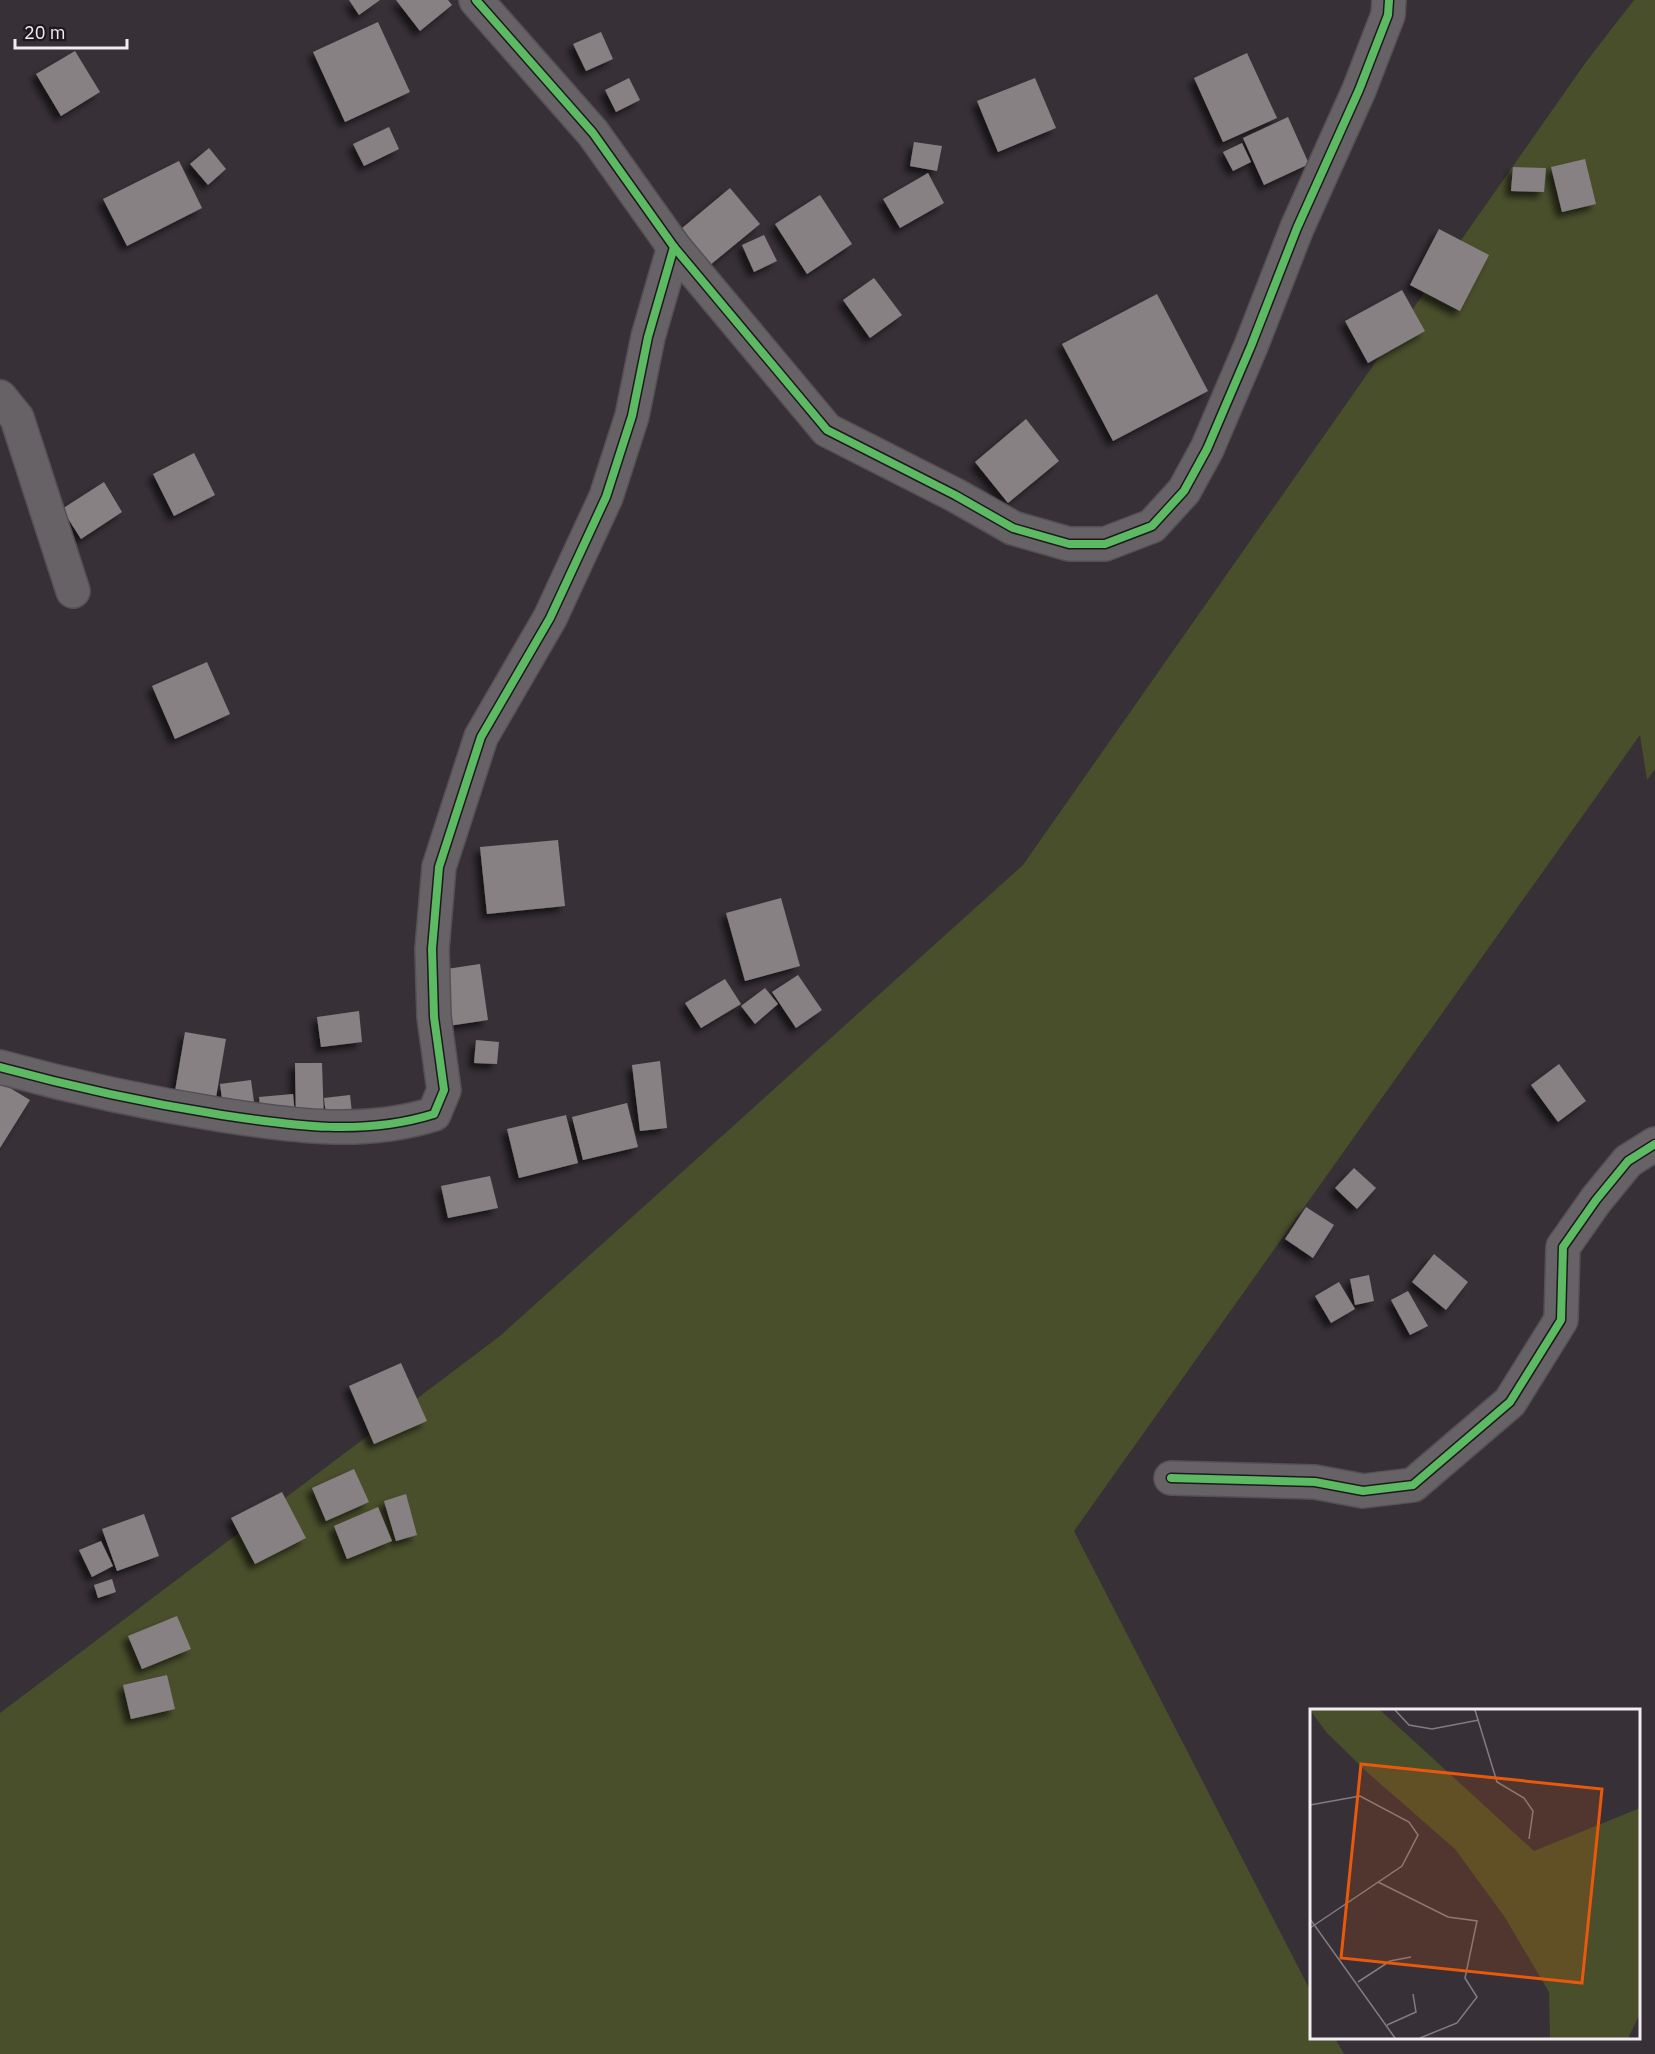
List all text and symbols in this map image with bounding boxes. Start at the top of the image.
scale bar [15,12,128,50]
text: 20 m [24,21,66,44]
inset map [1310,1709,1640,2039]

